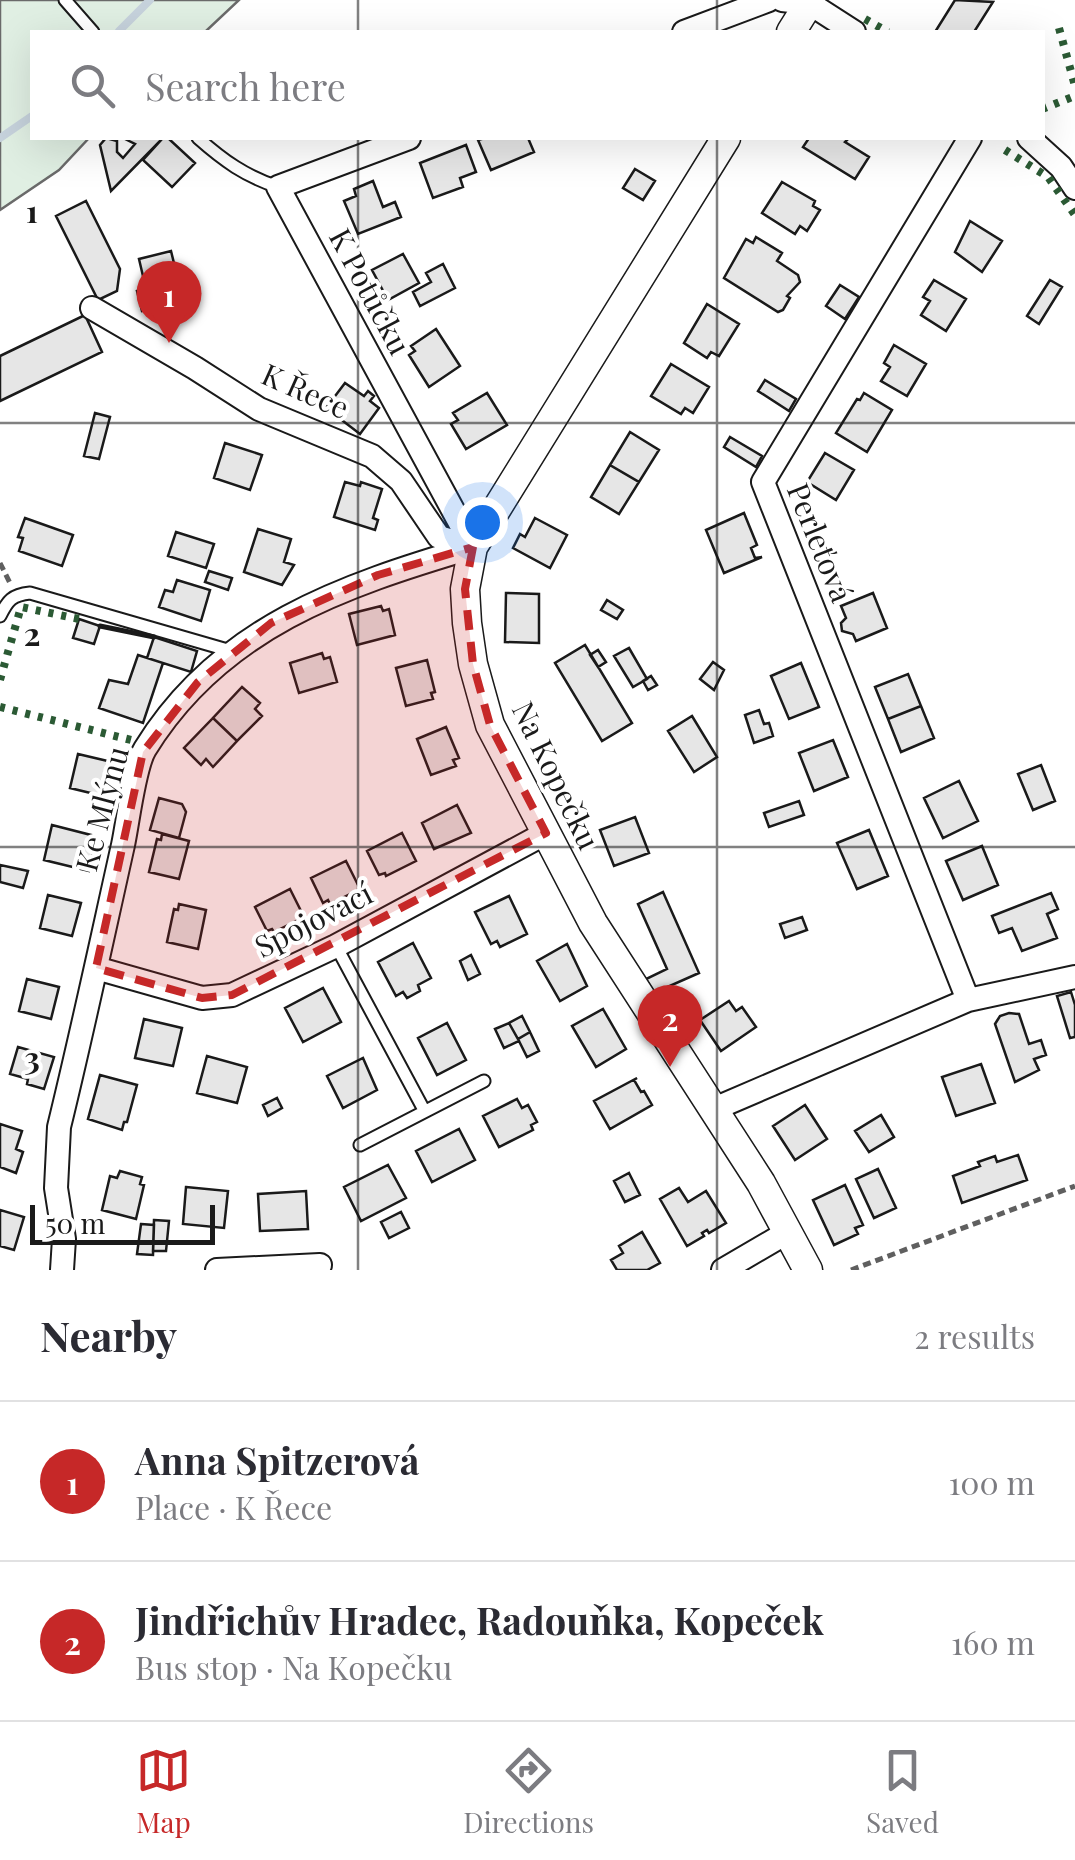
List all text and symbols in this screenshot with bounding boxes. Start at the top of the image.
search box [30,30,1045,140]
icon: search [65,58,120,113]
text: Search here [145,60,346,111]
text: 1 [26,188,38,231]
street label: K Potůčku [321,221,421,361]
pin: 1 [136,260,202,343]
street label: K Řece [256,353,356,427]
street label: Perleťová [779,477,863,608]
your location [457,497,508,548]
text: 2 [24,611,40,654]
street label: Na Kopečku [504,695,610,856]
street label: Ke Mlýnu [65,742,137,875]
street label: Spojovací [247,872,379,966]
pin: 2 [638,984,702,1067]
text: 3 [24,1035,40,1078]
scale bar [30,1200,215,1244]
text: 50 m [45,1204,105,1241]
text: Nearby [40,1307,177,1363]
text: 2 results [914,1314,1035,1357]
text: Anna Spitzerová [135,1434,419,1485]
text: 1 [66,1460,79,1503]
text: 100 m [948,1460,1035,1503]
text: Place · K Řece [135,1485,332,1528]
text: Jindřichův Hradec, Radouňka, Kopeček [135,1594,824,1645]
text: 2 [64,1620,81,1663]
text: 160 m [951,1620,1035,1663]
text: Bus stop · Na Kopečku [135,1645,452,1688]
tab: Map [136,1743,191,1840]
tab: Directions [463,1743,594,1840]
tab: Saved [866,1743,939,1840]

